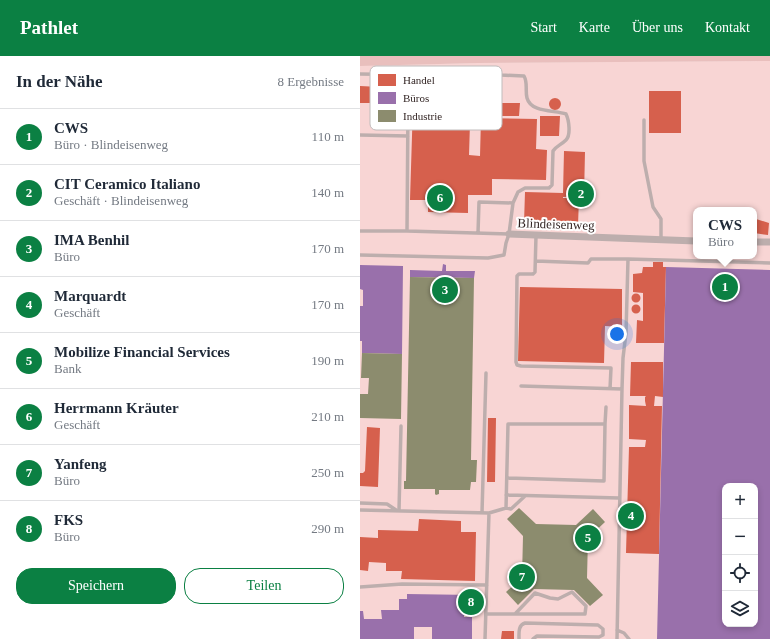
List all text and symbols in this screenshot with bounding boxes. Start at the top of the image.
text: Pathlet [20,17,78,38]
text: Start [530,20,557,35]
text: Karte [579,20,610,35]
text: Über uns [632,20,683,35]
text: Kontakt [705,20,750,35]
legend [370,66,502,130]
text: In der Nähe [16,72,103,91]
text: 8 Ergebnisse [277,74,344,89]
text: Handel [403,74,435,86]
text: Büros [403,92,429,104]
text: Industrie [403,110,442,122]
text: CWS [54,120,88,136]
text: 1 [26,129,32,144]
text: 110 m [312,129,344,144]
text: Büro · Blindeisenweg [54,137,168,152]
text: CIT Ceramico Italiano [54,176,200,192]
pin: 2 [568,179,594,209]
pin: 6 [427,183,453,213]
text: 2 [26,185,32,200]
text: 140 m [311,185,344,200]
text: Geschäft · Blindeisenweg [54,193,188,208]
popup [693,207,757,259]
street label: Blindeisenweg [517,215,595,233]
text: CWS [708,217,742,233]
text: IMA Benhil [54,232,129,248]
text: Büro [708,234,734,249]
text: 3 [26,241,32,256]
text: 170 m [311,241,344,256]
text: Büro [54,249,80,264]
pin: 1 [712,272,738,302]
pin: 3 [432,275,458,305]
text: Marquardt [54,288,126,304]
text: 4 [26,297,32,312]
text: 170 m [311,297,344,312]
text: Geschäft [54,305,100,320]
your location [607,324,627,344]
text: Mobilize Financial Services [54,344,230,360]
text: 5 [26,353,32,368]
text: 190 m [311,353,344,368]
text: Bank [54,361,81,376]
text: Herrmann Kräuter [54,400,179,416]
text: 6 [26,409,32,424]
text: 210 m [311,409,344,424]
text: Geschäft [54,417,100,432]
text: Yanfeng [54,456,107,472]
text: 7 [26,465,32,480]
text: 250 m [311,465,344,480]
text: Büro [54,473,80,488]
map controls [722,483,758,627]
button: + [722,483,758,519]
pin: 4 [618,501,644,531]
text: FKS [54,512,83,528]
button: − [722,519,758,555]
text: 8 [26,521,32,536]
text: 290 m [311,521,344,536]
pin: 5 [575,523,601,553]
text: Büro [54,529,80,544]
button: locate [722,555,758,591]
pin: 7 [509,562,535,592]
button: Speichern [16,568,176,604]
button: Teilen [184,568,344,604]
pin: 8 [458,587,484,617]
button: layers [722,591,758,627]

